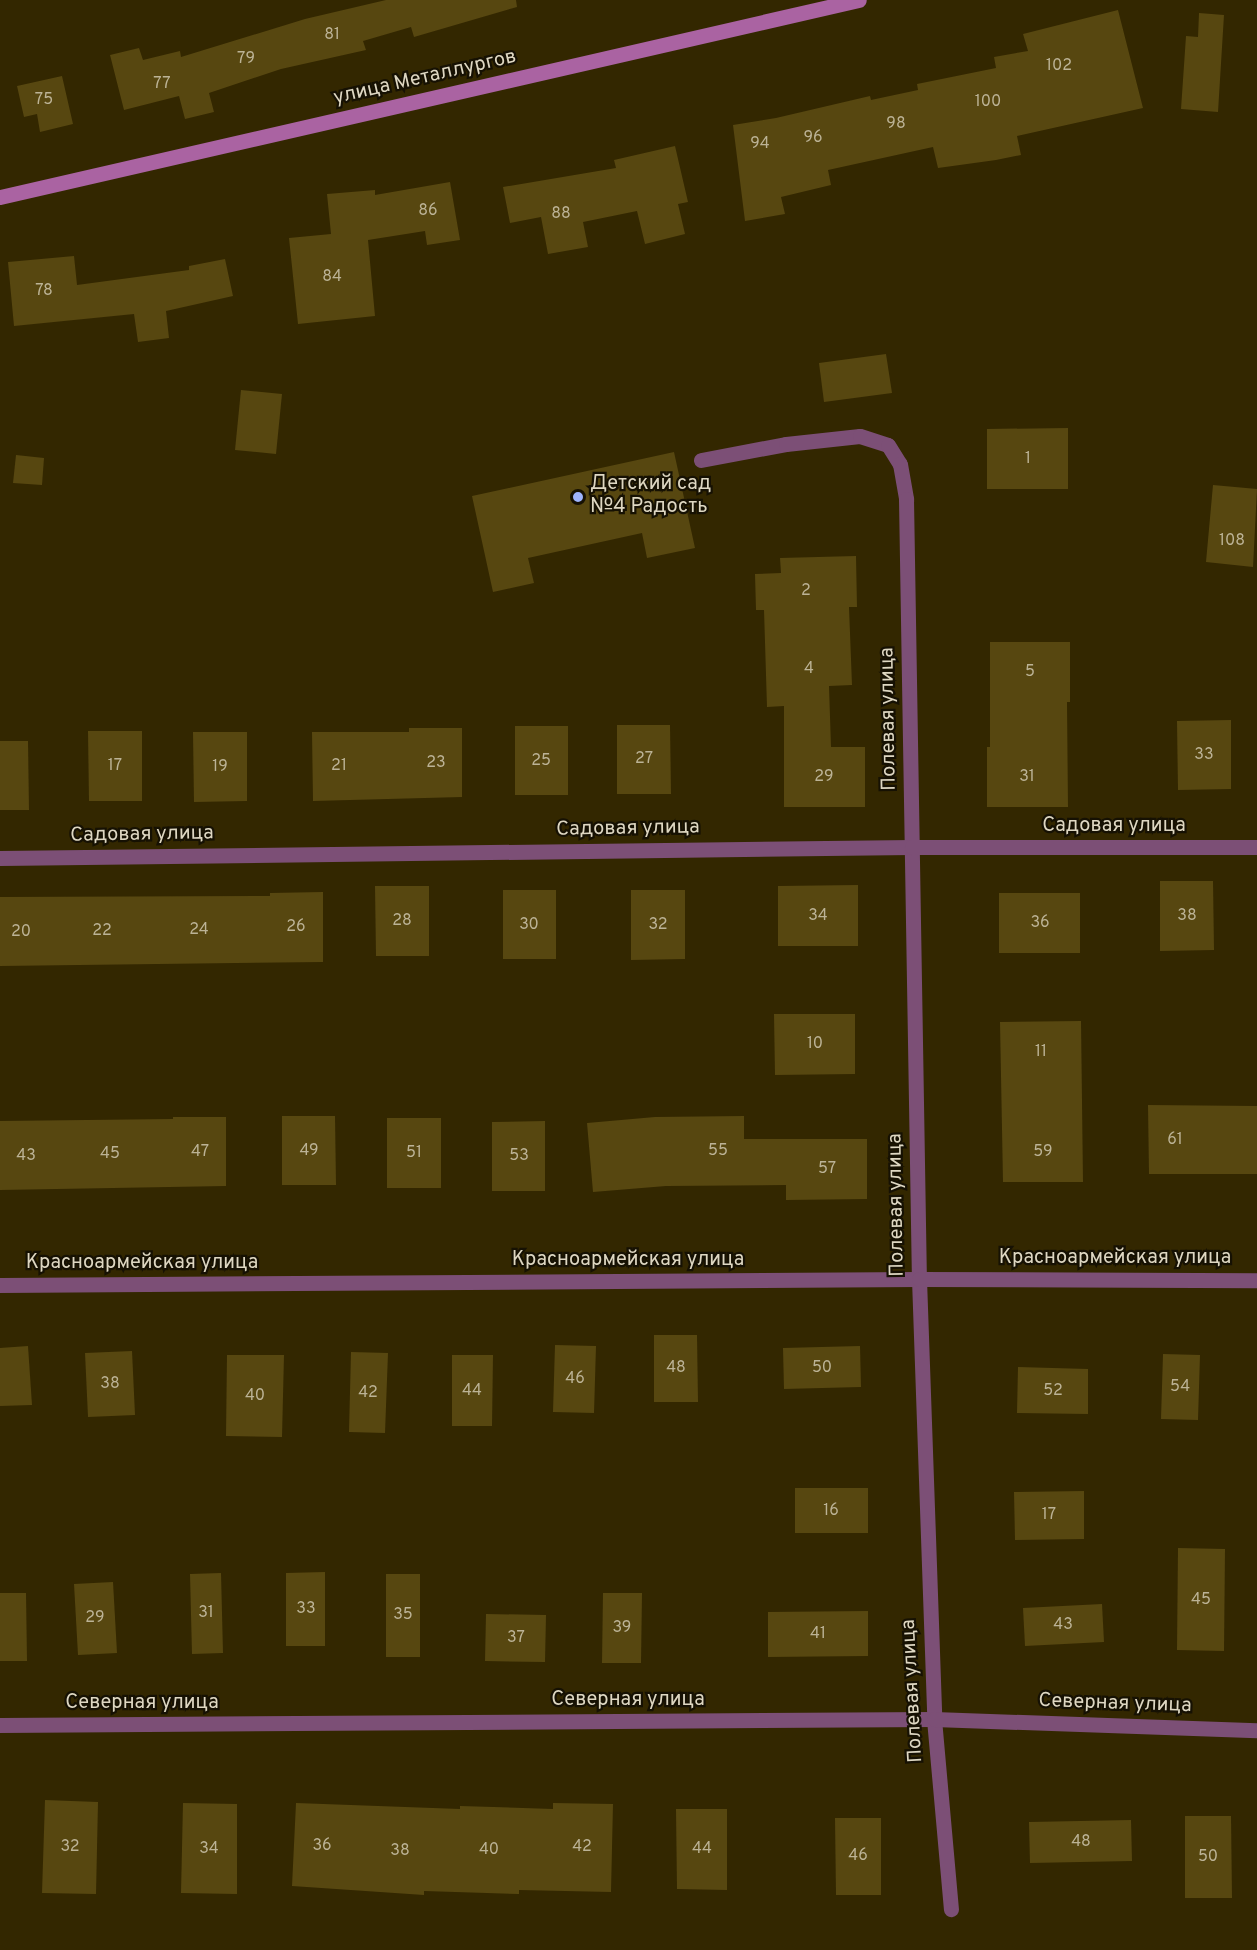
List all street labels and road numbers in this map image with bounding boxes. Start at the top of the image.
street label: улица Металлургов [331,45,519,111]
street label: Полевая улица [876,647,902,791]
street label: Садовая улица [1042,814,1186,838]
street label: Садовая улица [556,816,700,842]
street label: Садовая улица [70,822,214,848]
street label: Полевая улица [884,1133,910,1277]
street label: Красноармейская улица [999,1246,1231,1270]
street label: Красноармейская улица [512,1248,744,1272]
street label: Красноармейская улица [26,1251,258,1275]
street label: Полевая улица [897,1619,929,1763]
street label: Северная улица [551,1688,705,1712]
street label: Северная улица [1038,1689,1192,1719]
street label: Северная улица [65,1691,219,1715]

